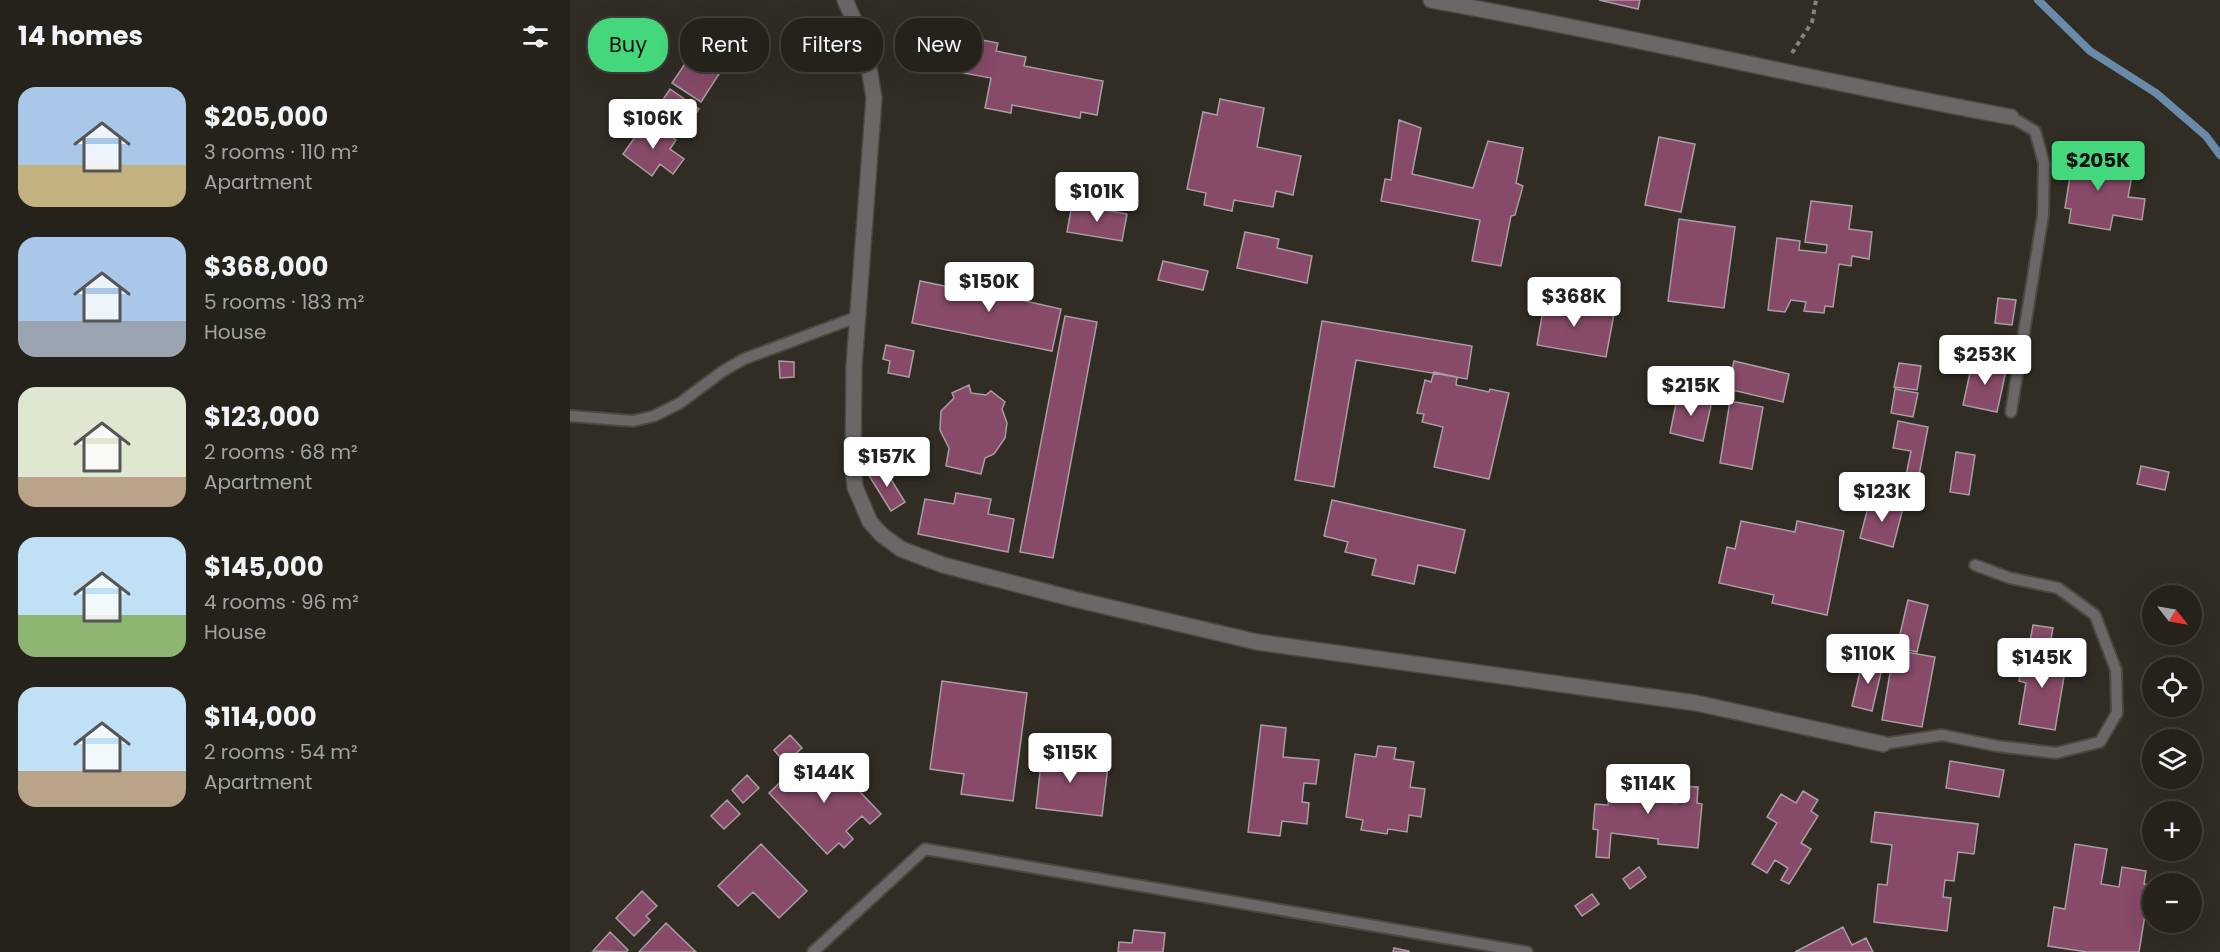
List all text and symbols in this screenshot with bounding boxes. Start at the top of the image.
text: 14 homes [18,18,143,54]
chip: Buy [588,18,668,72]
chip: Rent [680,18,769,72]
chip: Filters [781,18,883,72]
chip: New [895,18,982,72]
icon: filters [519,20,552,53]
text: $205,000 [204,99,328,135]
pin: $106K [611,99,695,150]
text: $106K [623,104,683,132]
icon: home [66,111,138,183]
text: 3 rooms · 110 m² [204,138,358,166]
pin: $205K [2056,141,2140,192]
text: $205K [2066,146,2130,174]
text: Apartment [204,168,312,196]
pin: $101K [1055,172,1139,223]
text: $101K [1069,177,1125,205]
text: $368,000 [204,249,329,285]
icon: home [66,261,138,333]
pin: $150K [947,262,1031,313]
text: $150K [959,267,1019,295]
pin: $368K [1532,277,1616,328]
text: $368K [1542,282,1606,310]
text: 5 rooms · 183 m² [204,288,364,316]
text: House [204,318,266,346]
pin: $253K [1943,335,2027,386]
text: $253K [1953,340,2017,368]
pin: $215K [1649,366,1733,417]
text: $215K [1661,371,1721,399]
text: $123,000 [204,399,320,435]
icon: home [66,411,138,483]
pin: $157K [845,437,929,488]
text: 2 rooms · 68 m² [204,438,358,466]
text: $157K [858,442,916,470]
text: Apartment [204,468,312,496]
pin: $123K [1840,472,1924,523]
text: $123K [1853,477,1911,505]
text: $145,000 [204,549,324,585]
icon: home [66,561,138,633]
north arrow [2142,585,2202,645]
map controls [2142,585,2202,933]
text: 4 rooms · 96 m² [204,588,359,616]
text: House [204,618,266,646]
pin: $110K [1826,634,1910,685]
pin: $145K [2000,638,2084,689]
text: $110K [1840,639,1896,667]
text: $145K [2011,643,2073,671]
button: locate [2142,657,2202,717]
text: $114,000 [204,699,317,735]
icon: home [66,711,138,783]
button: layers [2142,729,2202,789]
pin: $115K [1028,733,1112,784]
text: 2 rooms · 54 m² [204,738,358,766]
text: $115K [1042,738,1098,766]
pin: $144K [782,753,866,804]
text: $144K [793,758,855,786]
pin: $114K [1606,764,1690,815]
text: Apartment [204,768,312,796]
text: $114K [1620,769,1676,797]
button: + [2142,801,2202,861]
button: − [2142,873,2202,933]

